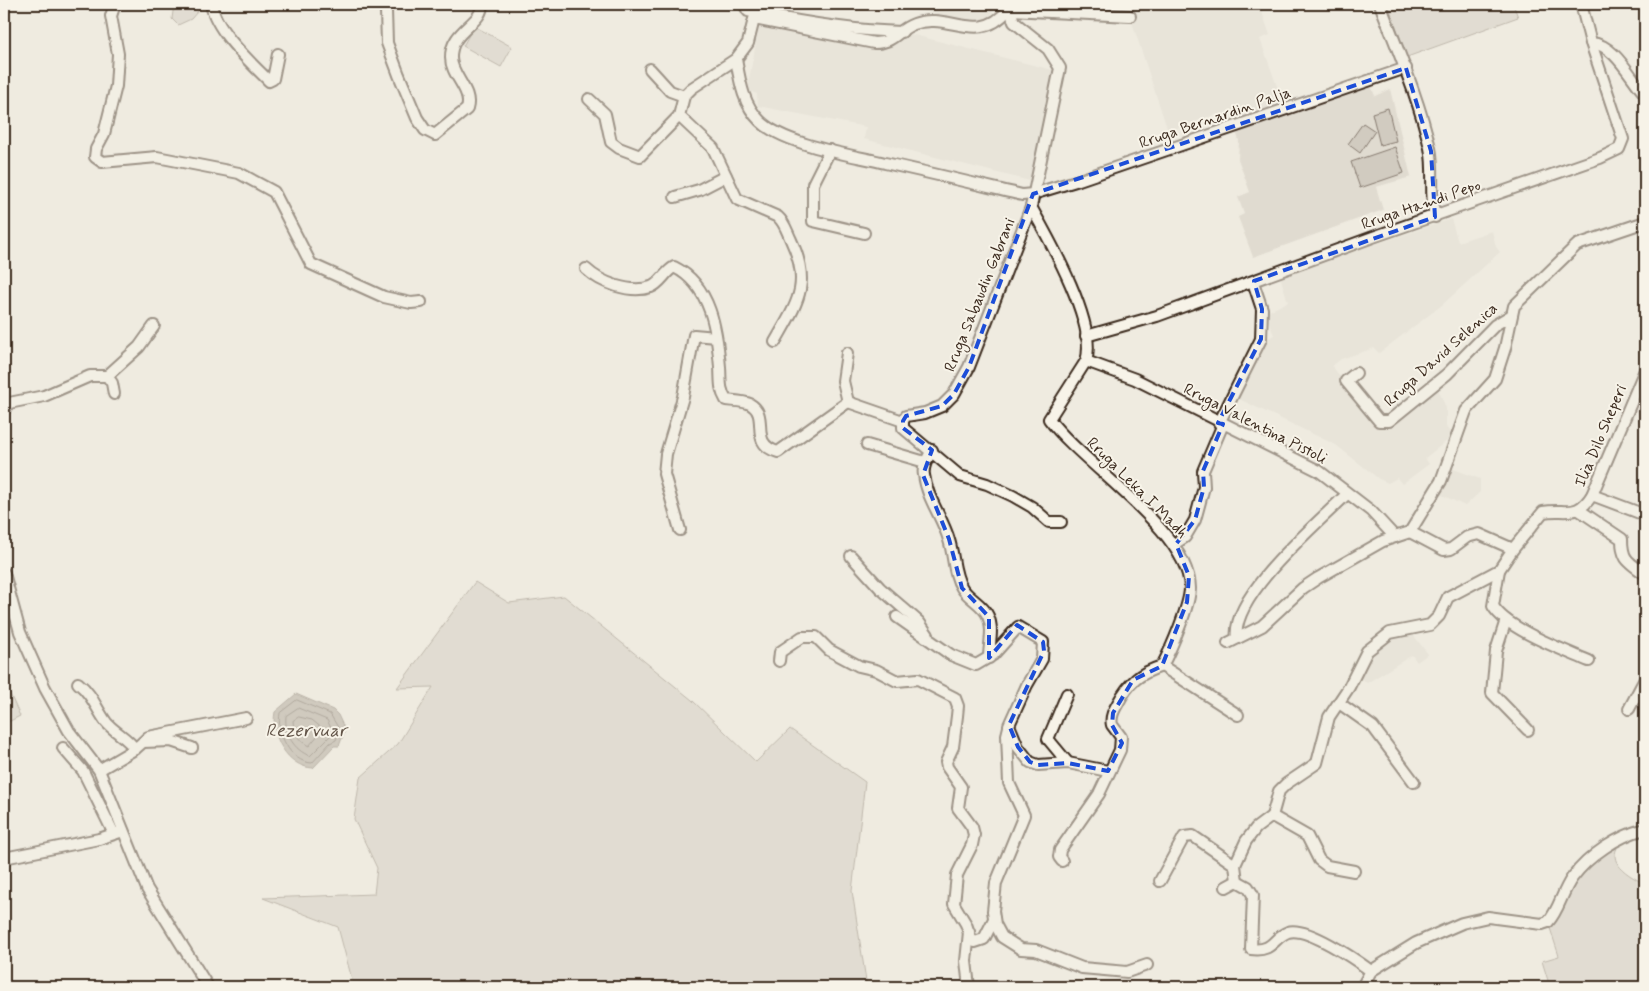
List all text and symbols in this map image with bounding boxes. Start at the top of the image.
street label: Rruga Bernardin Palja [1136,82,1294,155]
street label: Rruga Hamdi Pepo [1359,175,1484,236]
street label: Rruga Sabaudin Gabrani [940,215,1022,375]
street label: Rruga David Selenica [1380,298,1503,412]
street label: Rruga Valentina Pistoli [1179,379,1330,470]
street label: Ilia Dilo Sheperi [1570,381,1632,490]
street label: Rruga Leka I Madh [1081,433,1192,544]
water label: Rezervuar [266,719,349,743]

